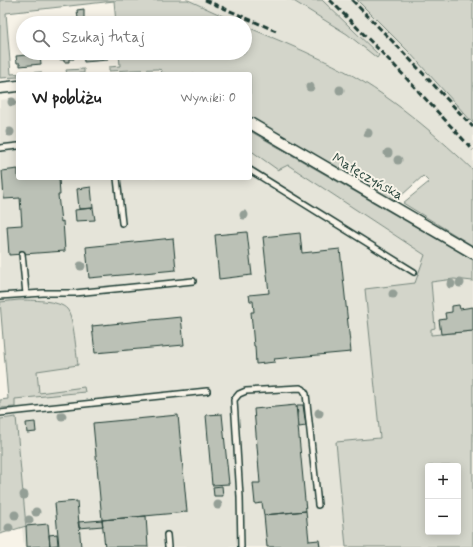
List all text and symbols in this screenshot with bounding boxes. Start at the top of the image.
search box [16,16,252,60]
icon: search [30,27,52,49]
text: Szukaj tutaj [62,28,145,48]
text: W pobliżu [32,87,101,109]
text: Wyniki: 0 [181,90,236,107]
street label: Małęczyńska [329,149,406,204]
map controls [425,463,461,535]
button: + [425,463,461,499]
button: − [425,499,461,535]

